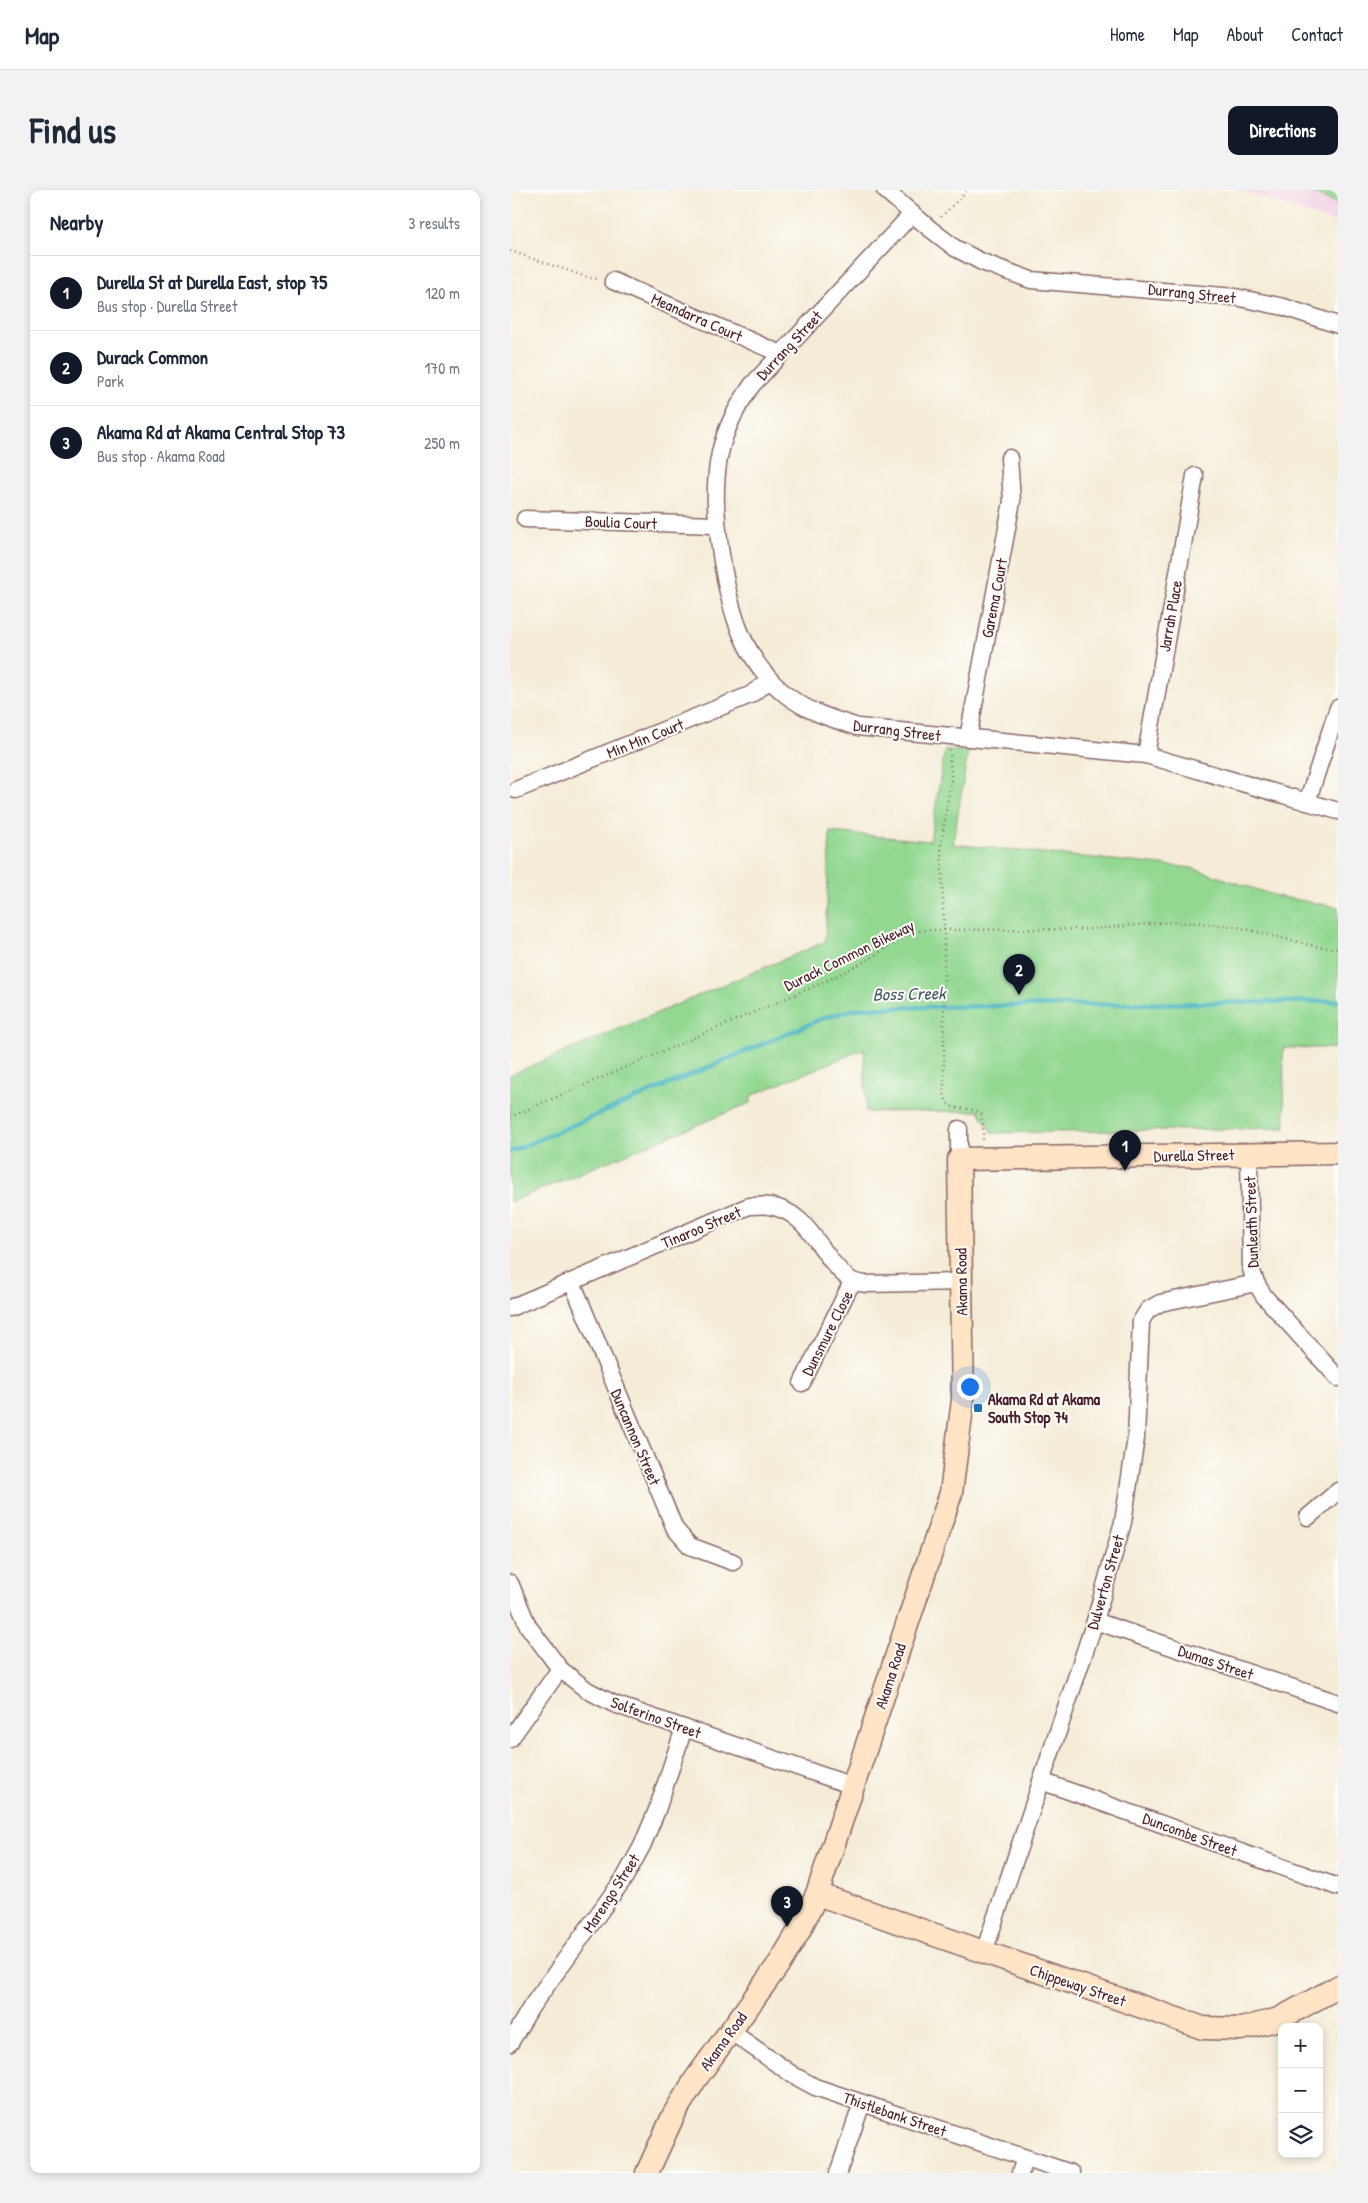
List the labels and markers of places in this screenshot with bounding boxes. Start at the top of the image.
pin: 2 [1003,954,1035,995]
pin: 1 [1109,1130,1141,1171]
place label: Akama Rd at Akama South Stop 74 [988,1388,1101,1429]
marker: Akama Rd at Akama South Stop 74 [972,1402,984,1414]
pin: 3 [771,1886,803,1927]

